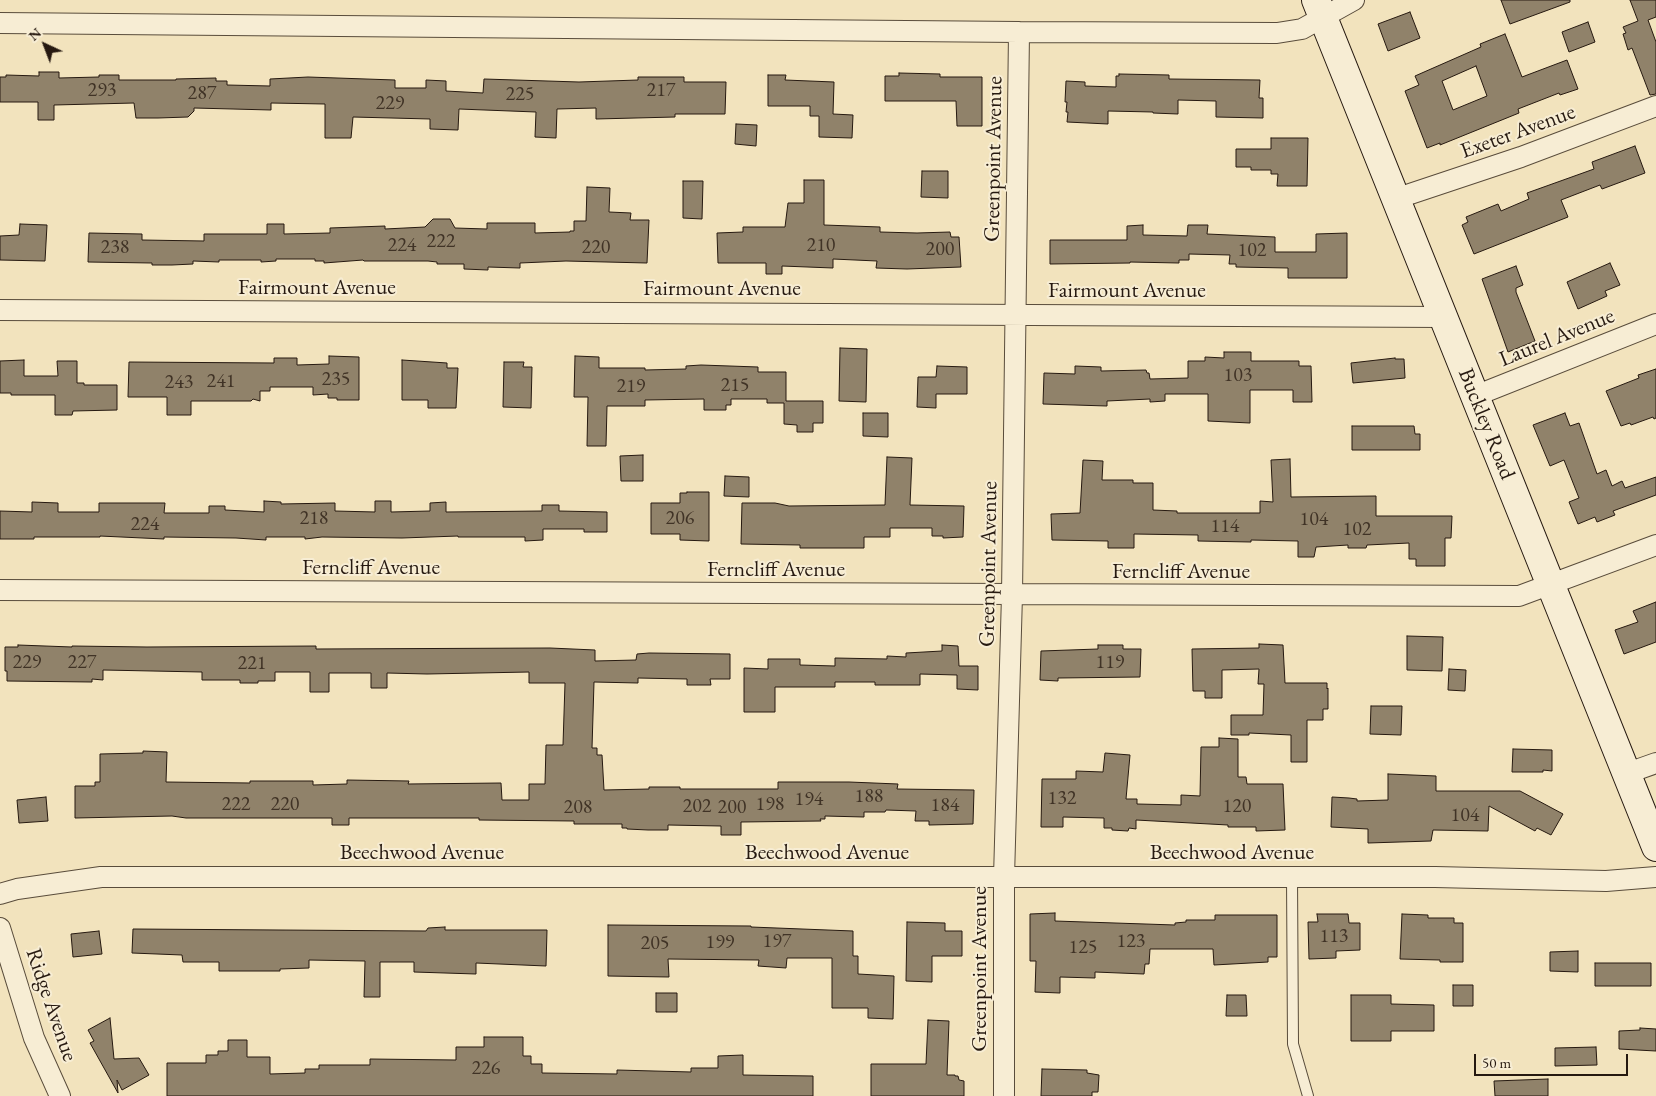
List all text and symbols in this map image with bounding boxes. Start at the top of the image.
north arrow [20,20,70,70]
text: N [24,24,45,44]
street label: Greenpoint Avenue [979,76,1009,242]
house number: 293 [88,79,116,103]
house number: 217 [647,79,675,103]
house number: 287 [188,82,216,106]
house number: 225 [506,83,534,107]
house number: 229 [376,92,404,116]
street label: Exeter Avenue [1457,99,1579,165]
house number: 222 [427,230,455,254]
house number: 224 [388,234,416,258]
house number: 210 [807,234,835,258]
house number: 238 [101,236,129,260]
house number: 220 [582,236,610,260]
house number: 200 [926,238,954,262]
house number: 102 [1238,239,1266,263]
street label: Fairmount Avenue [238,275,396,301]
street label: Fairmount Avenue [643,276,801,302]
street label: Fairmount Avenue [1048,278,1206,304]
street label: Laurel Avenue [1496,303,1618,373]
house number: 103 [1224,364,1252,388]
street label: Buckley Road [1452,364,1520,484]
house number: 235 [322,368,350,392]
house number: 241 [207,370,235,394]
house number: 243 [165,371,193,395]
house number: 215 [721,374,749,398]
house number: 219 [617,375,645,399]
street label: Greenpoint Avenue [974,481,1004,647]
house number: 218 [300,507,328,531]
house number: 206 [666,507,694,531]
house number: 104 [1300,508,1328,532]
house number: 224 [131,513,159,537]
house number: 114 [1211,515,1239,539]
house number: 102 [1343,518,1371,542]
street label: Ferncliff Avenue [302,555,440,581]
street label: Ferncliff Avenue [707,557,845,583]
street label: Ferncliff Avenue [1112,559,1250,585]
house number: 229 [13,651,41,675]
house number: 227 [68,651,96,675]
house number: 119 [1096,651,1124,675]
house number: 221 [238,652,266,676]
house number: 188 [855,785,883,809]
house number: 132 [1048,787,1076,811]
house number: 194 [795,788,823,812]
house number: 222 [222,793,250,817]
house number: 220 [271,793,299,817]
house number: 198 [756,793,784,817]
house number: 184 [931,794,959,818]
house number: 202 [683,795,711,819]
house number: 120 [1223,795,1251,819]
house number: 208 [564,796,592,820]
house number: 200 [718,796,746,820]
house number: 104 [1451,804,1479,828]
street label: Beechwood Avenue [340,840,504,866]
street label: Beechwood Avenue [745,840,909,866]
street label: Beechwood Avenue [1150,840,1314,866]
street label: Greenpoint Avenue [967,886,993,1052]
house number: 113 [1320,925,1348,949]
house number: 197 [763,930,791,954]
house number: 123 [1117,930,1145,954]
house number: 199 [706,931,734,955]
house number: 205 [641,932,669,956]
house number: 125 [1069,936,1097,960]
street label: Ridge Avenue [19,945,83,1065]
scale bar [1476,1044,1630,1076]
text: 50 m [1482,1053,1511,1072]
house number: 226 [472,1057,500,1081]

